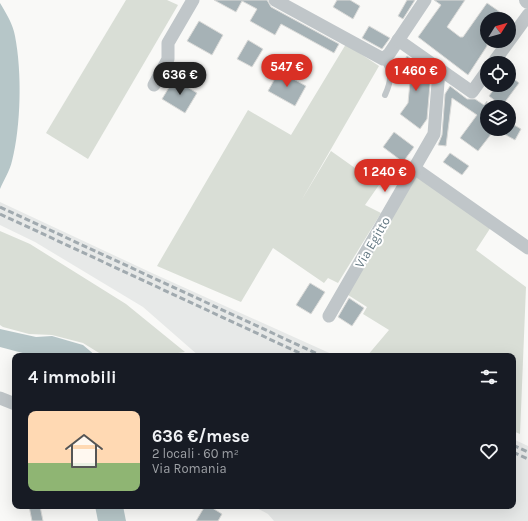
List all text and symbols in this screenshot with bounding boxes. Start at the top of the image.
north arrow [480,12,516,48]
map controls [480,12,516,136]
pin: 547 € [259,54,315,88]
button: locate [480,56,516,92]
pin: 1 460 € [379,58,453,92]
text: 547 € [270,59,304,74]
pin: 636 € [152,62,208,96]
text: 1 460 € [394,63,438,78]
text: 636 € [162,67,198,82]
button: layers [480,100,516,136]
pin: 1 240 € [348,159,422,193]
text: 1 240 € [363,164,407,179]
street label: Via Egitto [352,214,393,271]
icon: filters [478,366,500,388]
text: 4 immobili [28,367,117,387]
text: 636 €/mese [152,426,249,446]
icon: home [60,427,108,475]
icon: heart [478,440,500,462]
text: 2 locali · 60 m² [152,446,239,461]
text: Via Romania [152,461,227,476]

